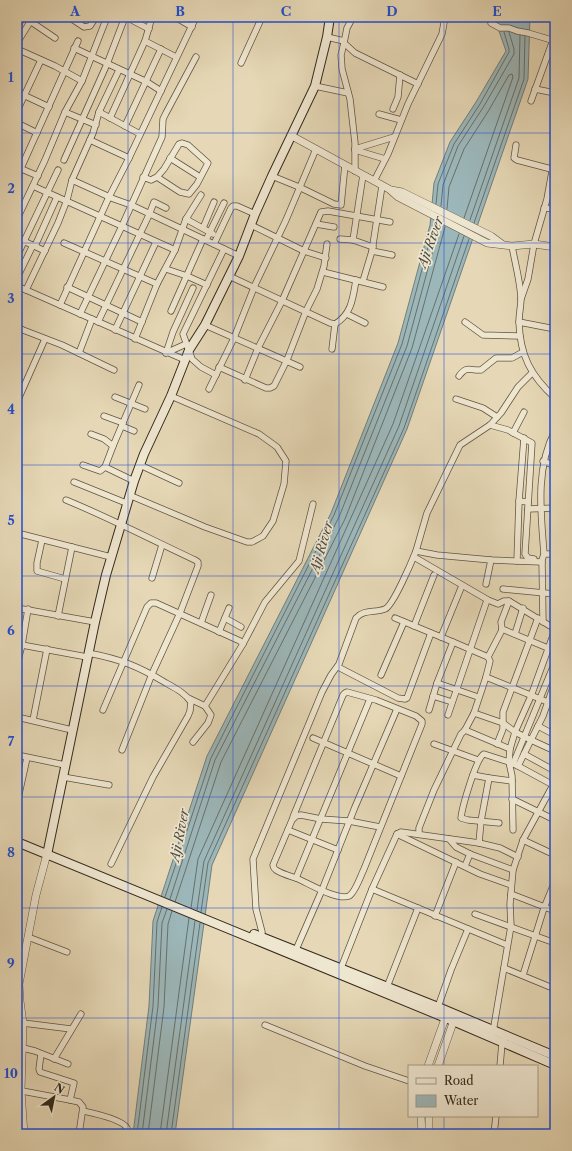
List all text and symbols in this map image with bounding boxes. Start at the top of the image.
text: A [69,3,81,19]
text: B [175,3,185,19]
text: C [281,3,291,19]
text: D [386,3,398,19]
text: E [492,3,502,19]
text: 1 [8,69,14,85]
text: 2 [7,180,15,196]
water label: Aji River [413,213,447,272]
text: 3 [7,290,15,306]
text: 4 [7,401,15,417]
text: 5 [7,512,15,528]
water label: Aji River [305,518,336,577]
text: 6 [7,622,15,638]
text: 7 [8,733,15,749]
water label: Aji River [166,806,192,865]
text: 8 [7,844,15,860]
text: 9 [7,955,15,971]
text: 10 [4,1065,18,1081]
legend [408,1065,538,1117]
text: Road [444,1073,474,1088]
north arrow [34,1077,74,1117]
text: N [52,1080,68,1097]
text: Water [443,1093,478,1108]

